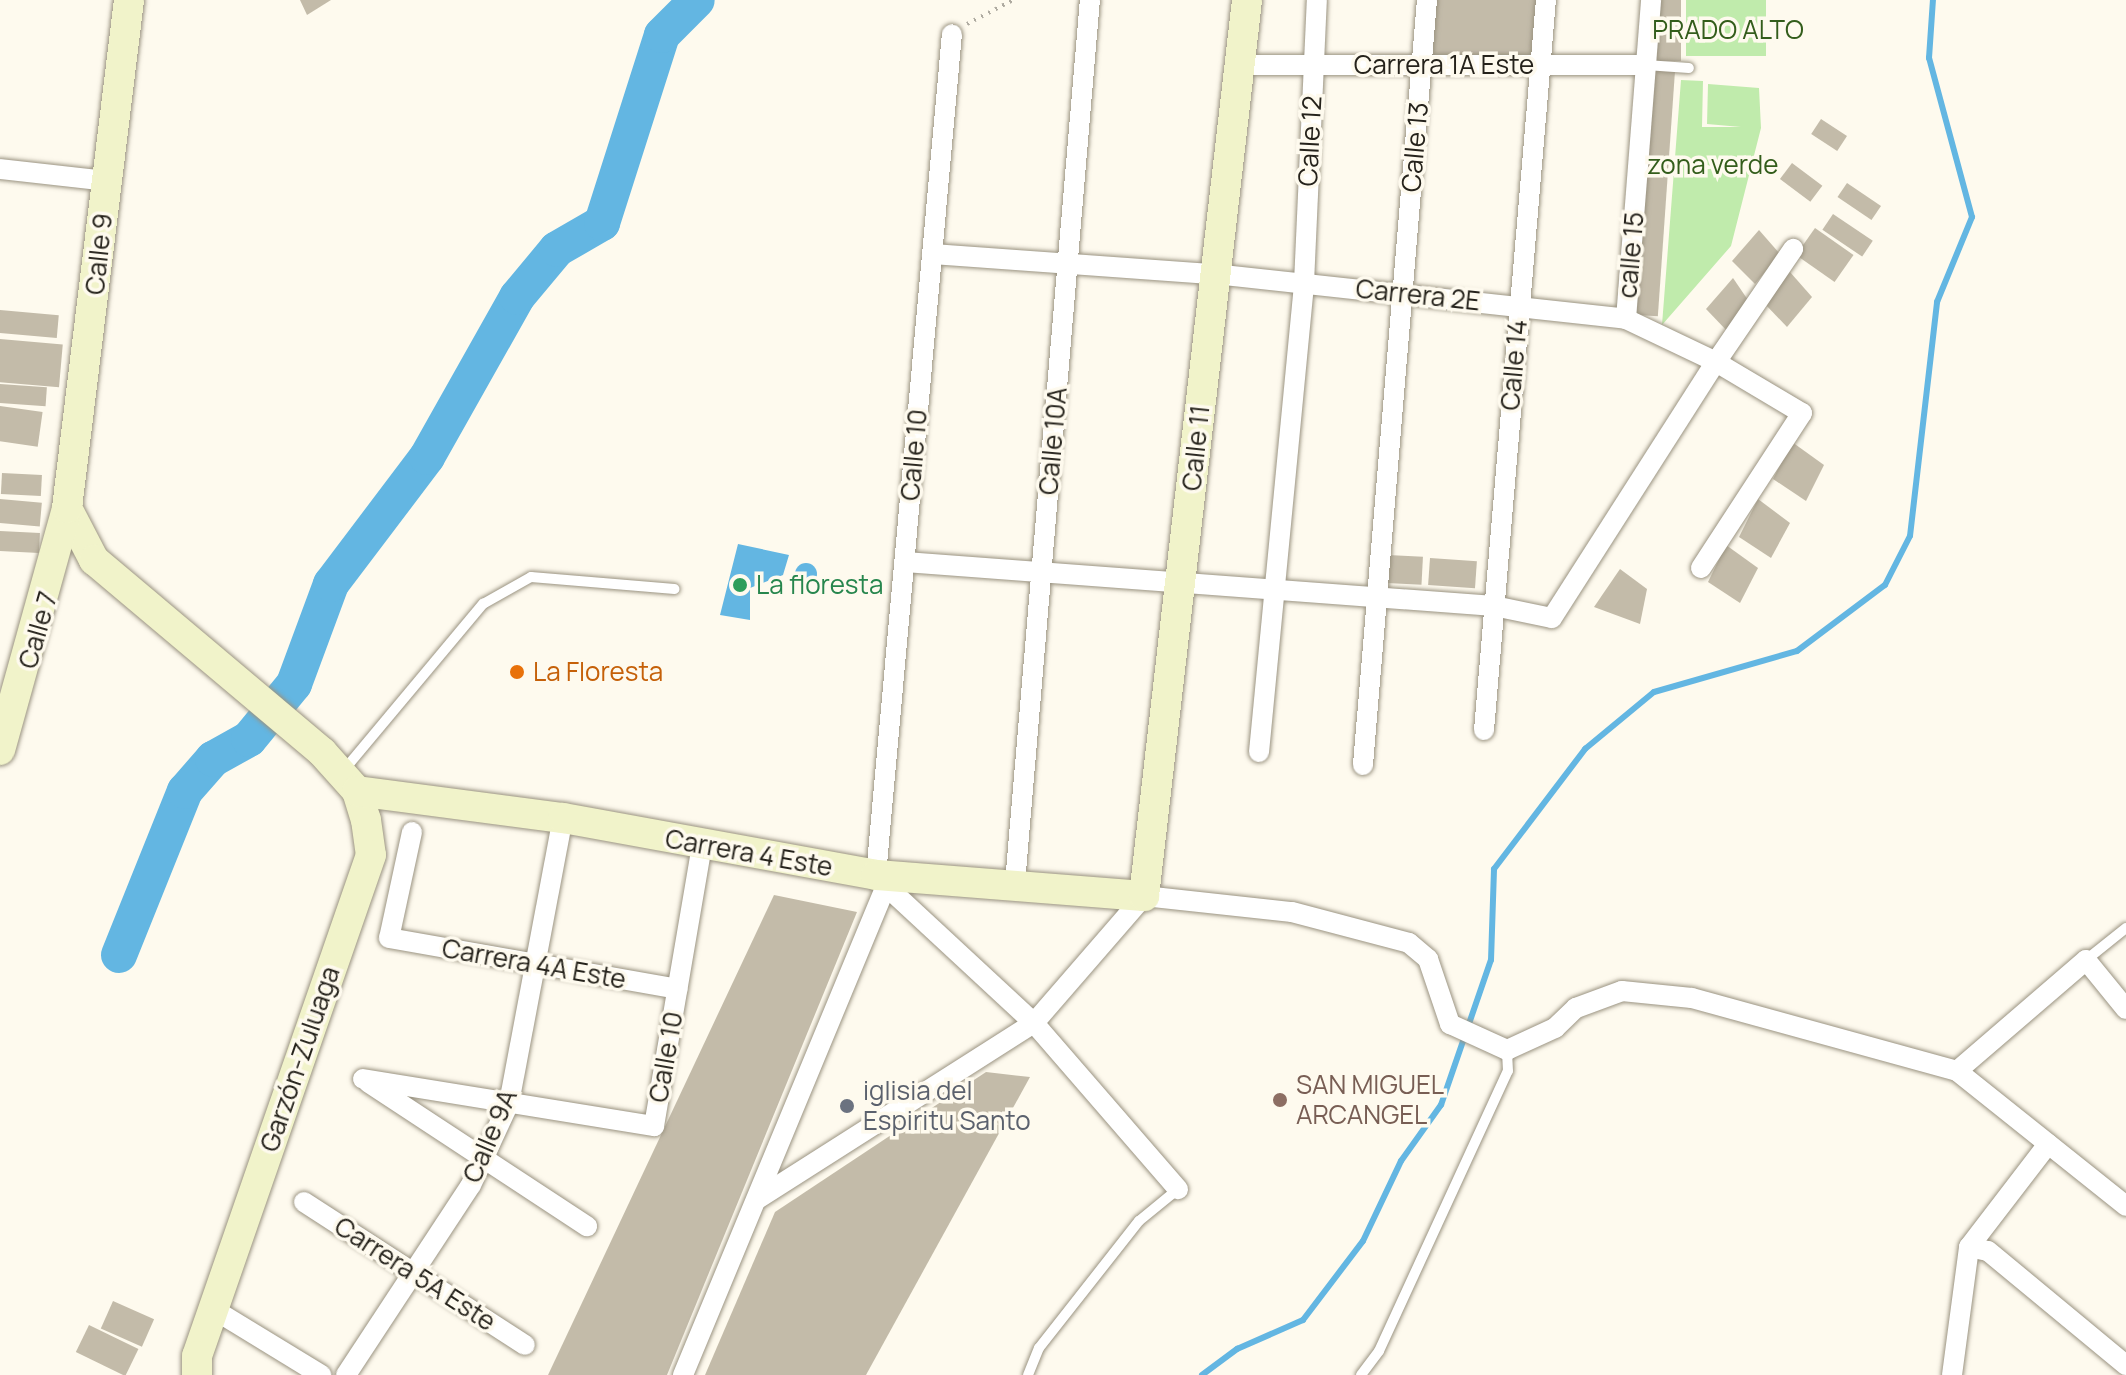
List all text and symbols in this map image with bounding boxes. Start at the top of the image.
park label: PRADO ALTO [1652,14,1804,46]
street label: Carrera 1A Este [1354,49,1534,81]
street label: Calle 12 [1292,95,1328,187]
street label: Calle 13 [1396,101,1434,193]
park label: zona verde [1648,149,1778,181]
street label: calle 15 [1612,211,1650,299]
street label: Calle 9 [79,212,119,296]
street label: Carrera 2E [1354,273,1482,317]
street label: Calle 14 [1494,318,1534,412]
street label: Calle 10A [1033,386,1073,496]
street label: Calle 11 [1176,404,1216,492]
street label: Calle 10 [894,408,934,502]
place label: La floresta [756,569,883,601]
marker: La floresta [731,576,749,594]
street label: Calle 7 [12,588,64,672]
place label: La Floresta [533,656,663,688]
marker: La Floresta [508,663,526,681]
street label: Carrera 4 Este [663,823,835,883]
street label: Carrera 4A Este [440,932,628,996]
street label: Garzón-Zuluaga [254,962,346,1156]
street label: Calle 10 [643,1009,689,1105]
place label: SAN MIGUEL ARCANGEL [1296,1069,1444,1130]
place label: iglisia del Espiritu Santo [863,1075,1031,1136]
street label: Calle 9A [456,1085,524,1187]
marker: SAN MIGUEL ARCANGEL [1271,1091,1289,1109]
marker: iglisia del Espiritu Santo [838,1097,856,1115]
street label: Carrera 5A Este [329,1210,501,1338]

